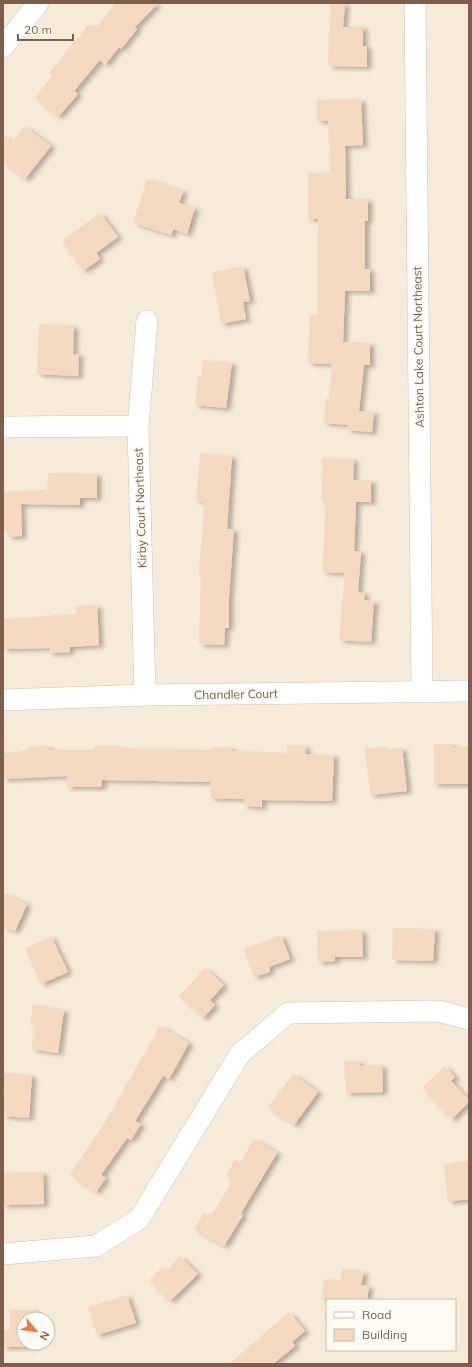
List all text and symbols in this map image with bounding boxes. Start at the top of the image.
scale bar [18,16,73,42]
text: 20 m [24,22,52,37]
street label: Ashton Lake Court Northeast [409,266,427,428]
street label: Kirby Court Northeast [130,448,150,568]
street label: Chandler Court [194,686,278,702]
legend [326,1299,456,1351]
text: Road [362,1307,391,1322]
north arrow [16,1311,56,1351]
text: Building [362,1327,407,1342]
text: N [37,1329,53,1343]

